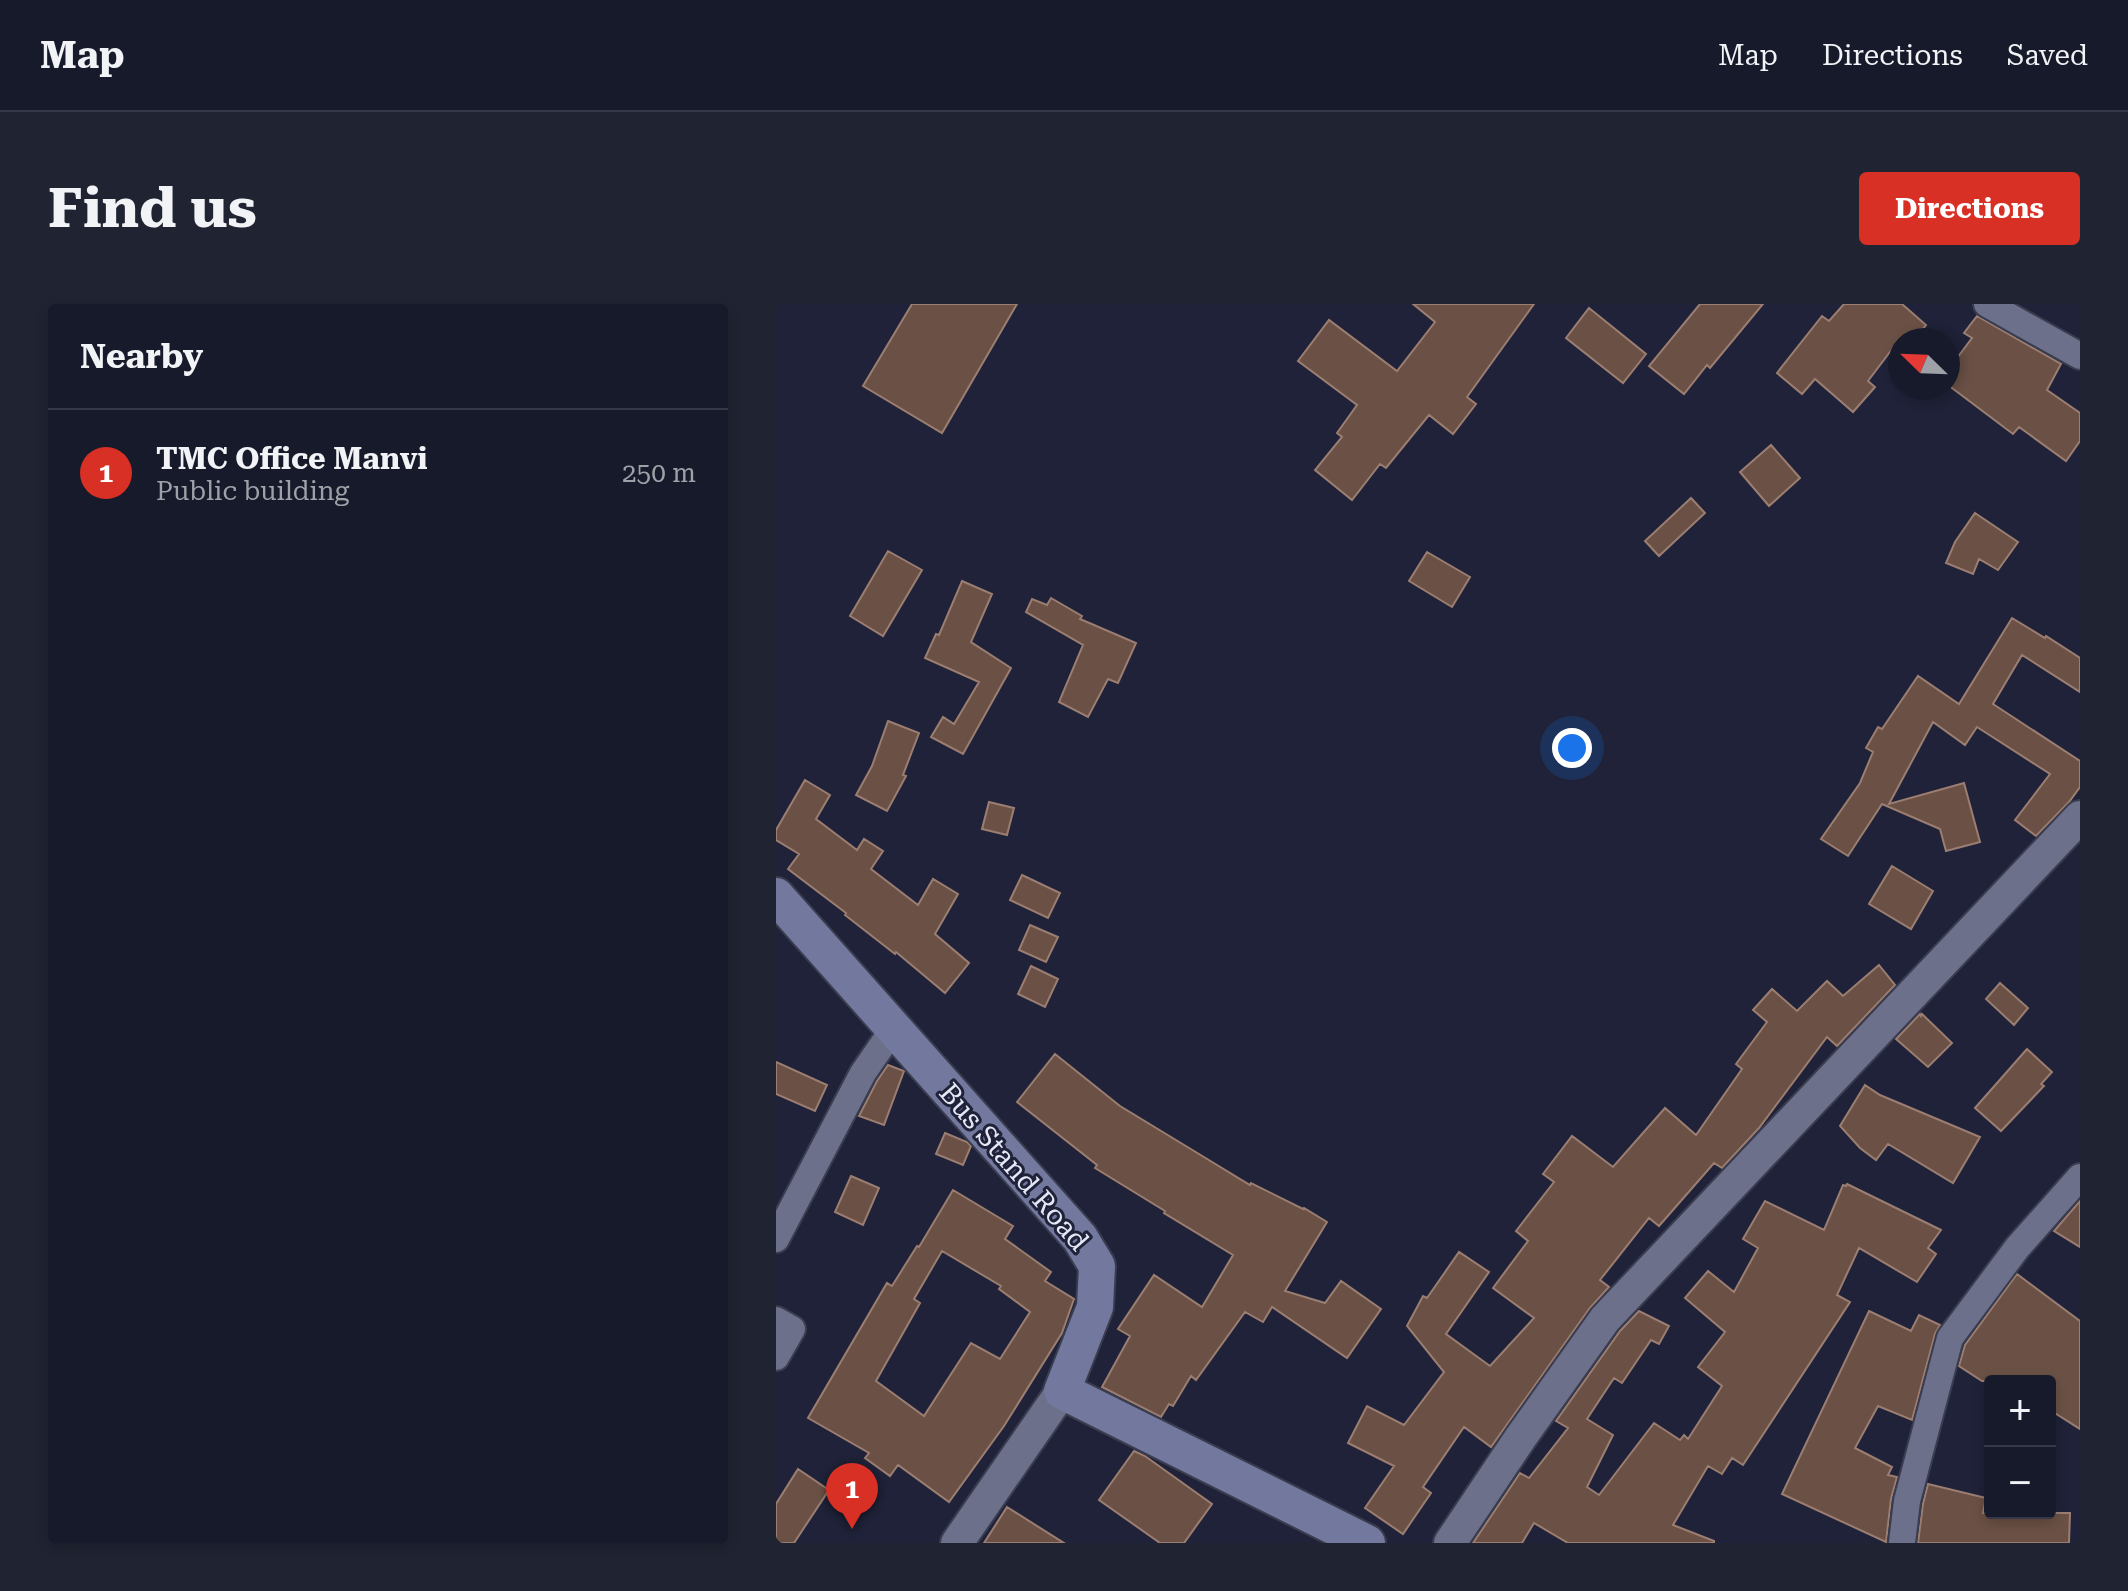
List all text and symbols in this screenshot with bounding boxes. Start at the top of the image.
text: Map [40,33,125,77]
text: Map [1718,39,1778,72]
text: Directions [1822,39,1963,72]
text: Saved [2007,39,2088,72]
button: Directions [1859,172,2080,245]
text: Find us [48,175,257,241]
north arrow [1888,328,1960,400]
text: Nearby [80,336,203,376]
text: TMC Office Manvi [156,441,428,476]
text: 1 [99,458,113,488]
text: 250 m [622,458,696,488]
text: Public building [156,476,349,506]
your location [1552,728,1592,768]
street label: Bus Stand Road [932,1077,1096,1257]
map controls [1984,1375,2056,1519]
button: + [1984,1375,2056,1447]
button: − [1984,1447,2056,1519]
pin: 1 [826,1463,878,1529]

